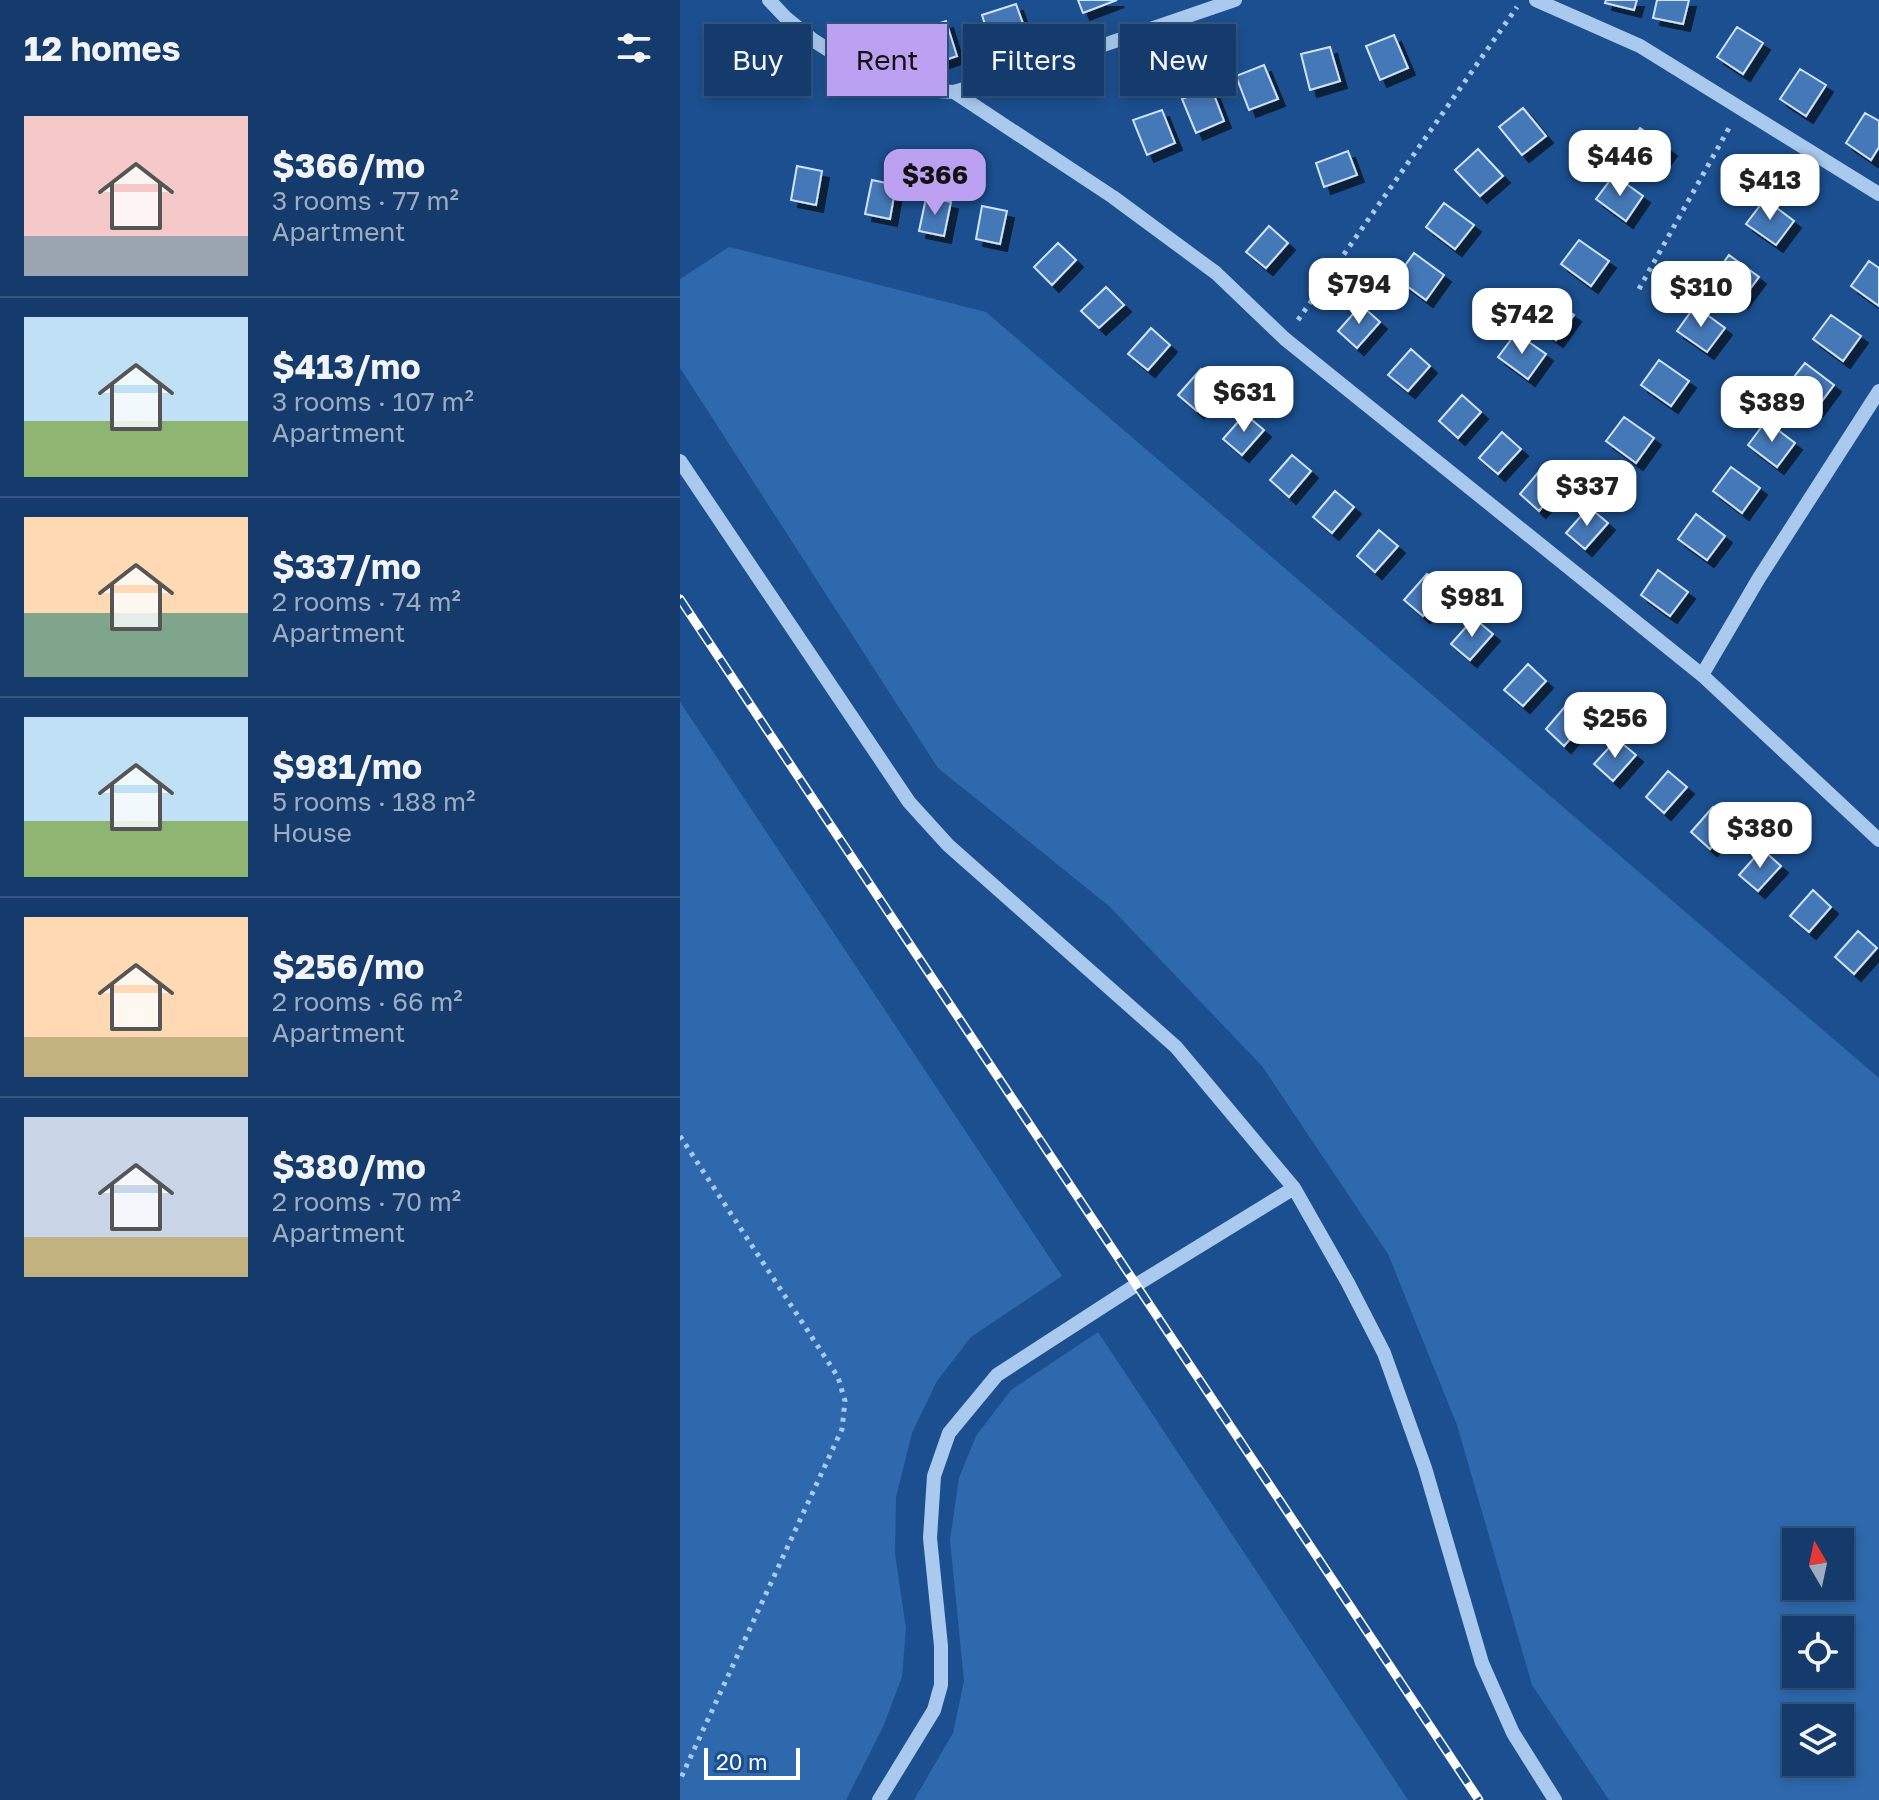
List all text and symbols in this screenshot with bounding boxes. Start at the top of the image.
chip: Buy [704,24,811,96]
chip: Rent [827,24,947,96]
chip: Filters [963,24,1104,96]
chip: New [1120,24,1236,96]
icon: filters [612,26,656,70]
text: 12 homes [24,28,181,68]
pin: $446 [1573,130,1667,198]
text: $446 [1587,140,1653,171]
text: $366/mo [272,145,425,185]
icon: home [88,148,184,244]
pin: $366 [888,149,982,217]
pin: $413 [1723,154,1817,222]
text: $366 [902,159,968,190]
text: $413 [1739,164,1801,195]
text: 3 rooms · 77 m² [272,185,459,216]
text: Apartment [272,216,405,247]
pin: $794 [1312,258,1406,326]
pin: $310 [1654,261,1748,329]
text: $794 [1327,268,1391,299]
text: $310 [1669,271,1733,302]
pin: $742 [1475,288,1569,356]
text: $742 [1490,298,1554,329]
text: $413/mo [272,346,421,386]
icon: home [88,349,184,445]
pin: $631 [1197,366,1291,434]
text: $631 [1212,376,1276,407]
pin: $389 [1725,376,1819,444]
text: 3 rooms · 107 m² [272,386,474,417]
text: $389 [1739,386,1805,417]
text: Apartment [272,417,405,448]
pin: $337 [1540,460,1634,528]
text: $337 [1555,470,1619,501]
text: $337/mo [272,546,421,586]
icon: home [88,549,184,645]
pin: $981 [1425,571,1519,639]
text: $981 [1440,581,1504,612]
text: 2 rooms · 74 m² [272,586,461,617]
text: Apartment [272,617,405,648]
pin: $256 [1568,692,1662,760]
text: $256 [1582,702,1648,733]
text: $981/mo [272,746,422,786]
icon: home [88,749,184,845]
text: 5 rooms · 188 m² [272,786,475,817]
pin: $380 [1713,802,1807,870]
text: $380 [1727,812,1793,843]
text: House [272,817,352,848]
text: $256/mo [272,946,424,986]
icon: home [88,949,184,1045]
text: 2 rooms · 66 m² [272,986,463,1017]
text: Apartment [272,1017,405,1048]
text: $380/mo [272,1146,426,1186]
icon: home [88,1149,184,1245]
text: 2 rooms · 70 m² [272,1186,461,1217]
text: Apartment [272,1217,405,1248]
north arrow [1782,1528,1854,1600]
map controls [1782,1528,1854,1776]
button: locate [1782,1616,1854,1688]
button: layers [1782,1704,1854,1776]
scale bar [704,1744,800,1780]
text: 20 m [716,1748,767,1775]

